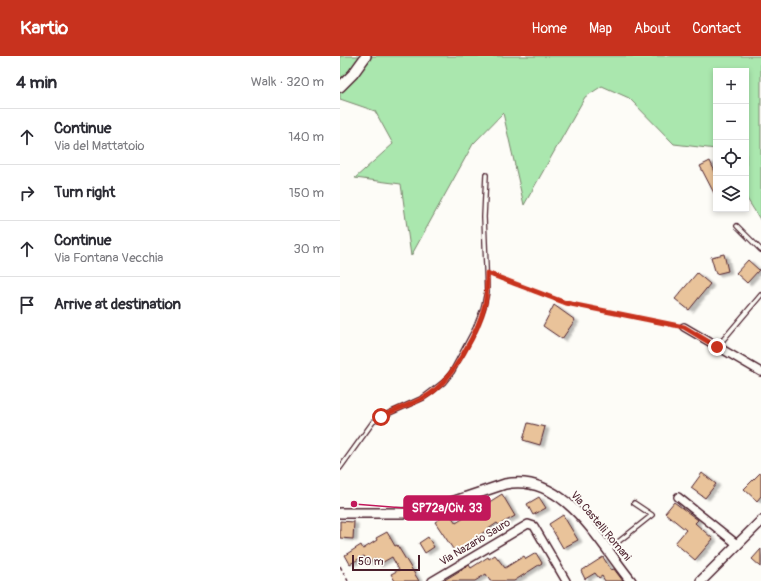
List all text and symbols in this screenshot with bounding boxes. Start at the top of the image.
text: Kartio [20,16,68,40]
text: Home [532,20,567,37]
text: Map [589,20,612,37]
text: About [634,20,670,37]
text: Contact [692,20,741,37]
map controls [713,68,749,212]
button: + [713,68,749,104]
text: 4 min [16,72,57,93]
text: Walk · 320 m [251,74,324,90]
button: − [713,104,749,140]
text: Continue [54,119,112,138]
icon: ahead [16,126,38,148]
text: 140 m [288,129,324,145]
text: Via del Mattatoio [54,138,144,154]
button: locate [713,140,749,176]
button: layers [713,176,749,212]
icon: right [16,182,38,204]
text: Turn right [54,183,115,202]
text: 150 m [289,185,324,201]
text: Continue [54,231,112,250]
icon: ahead [16,238,38,260]
text: 30 m [294,241,324,257]
text: Via Fontana Vecchia [54,250,163,266]
icon: arrive [16,294,38,316]
text: Arrive at destination [54,295,181,314]
route end [708,338,726,356]
route start [372,408,390,426]
street label: Via Castelli Romani [568,488,634,564]
callout: SP72a/Civ. 33 [404,496,490,520]
text: SP72a/Civ. 33 [412,501,483,516]
street label: Via Nazario Sauro [437,516,513,568]
scale bar [352,553,420,572]
text: 50 m [358,555,384,568]

